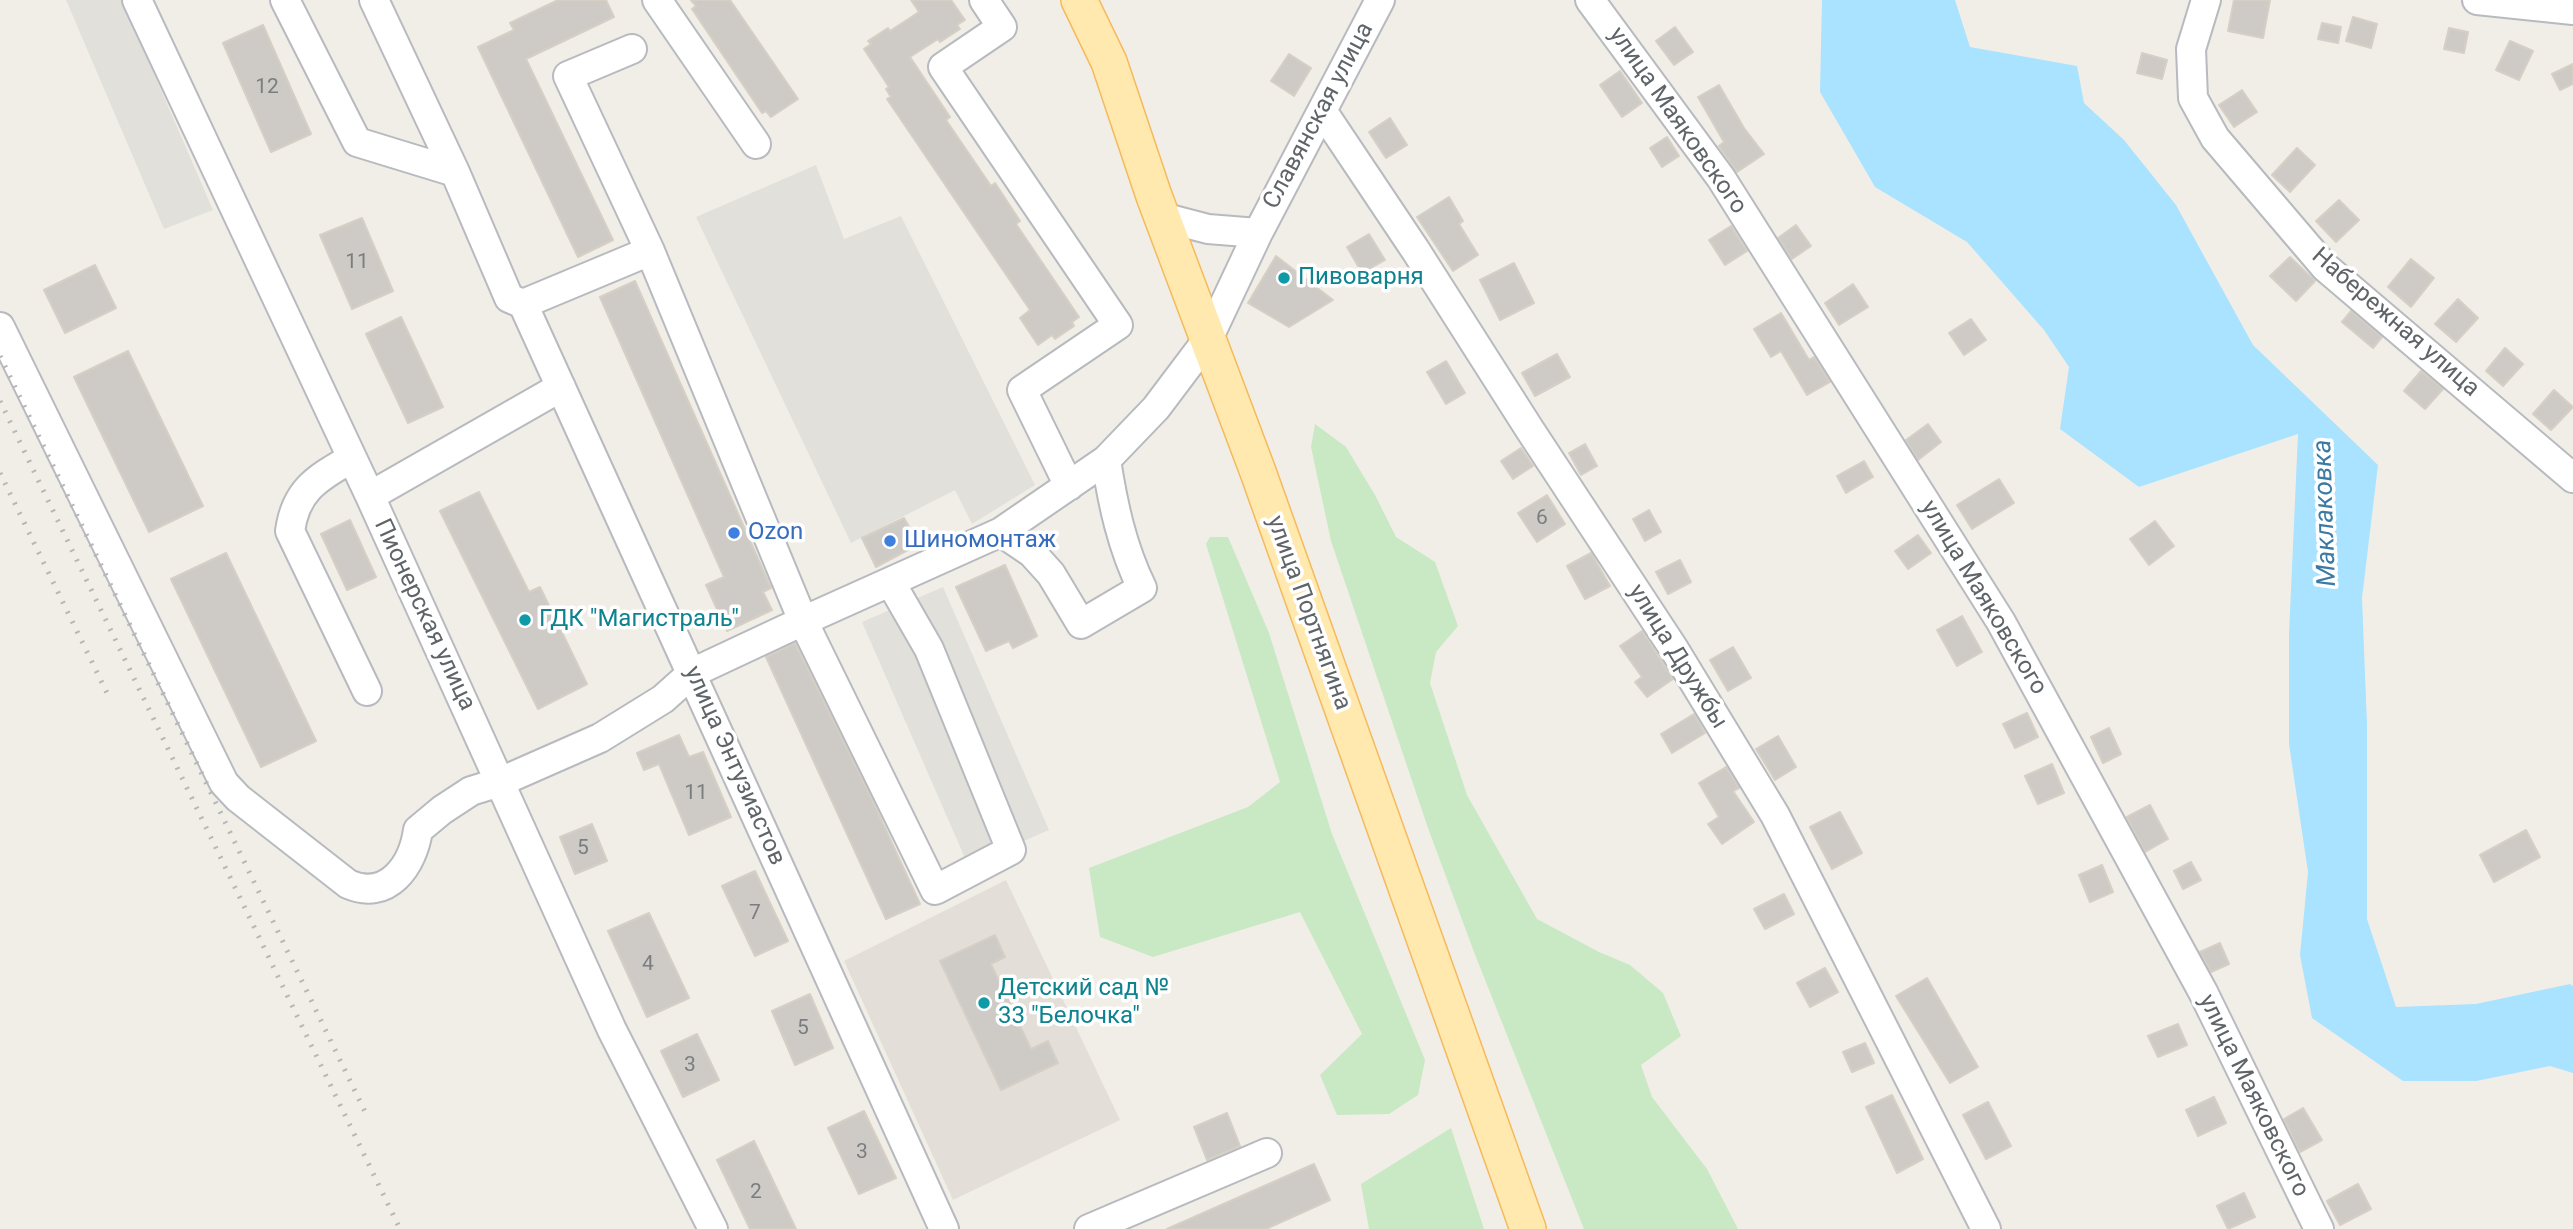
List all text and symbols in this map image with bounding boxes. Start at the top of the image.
street label: Славянская улица [1258,18,1380,214]
street label: улица Маяковского [1602,22,1752,220]
house number: 12 [255,75,279,101]
street label: Набережная улица [2305,242,2485,404]
house number: 11 [345,250,369,276]
place label: Пивоварня [1298,264,1424,292]
marker: Пивоварня [1276,270,1292,286]
water label: Маклаковка [2308,439,2344,587]
street label: улица Маяковского [1914,496,2052,700]
house number: 6 [1536,506,1548,532]
street label: улица Портнягина [1259,512,1357,714]
street label: Пионерская улица [367,515,481,715]
place label: Ozon [748,519,803,547]
marker: Ozon [726,525,742,541]
place label: Шиномонтаж [904,527,1056,555]
marker: Шиномонтаж [882,533,898,549]
street label: улица Дружбы [1621,579,1733,735]
place label: ГДК "Магистраль" [539,606,739,634]
marker: ГДК "Магистраль" [517,612,533,628]
street label: улица Энтузиастов [677,662,791,870]
house number: 11 [684,781,708,807]
house number: 5 [577,836,589,862]
house number: 7 [749,901,761,927]
house number: 4 [642,952,654,978]
place label: Детский сад № 33 "Белочка" [998,975,1169,1031]
street label: улица Маяковского [2191,990,2315,1202]
marker: Детский сад № 33 "Белочка" [976,995,992,1011]
house number: 5 [797,1016,809,1042]
house number: 3 [684,1053,696,1079]
house number: 3 [856,1140,868,1166]
house number: 2 [750,1180,762,1206]

